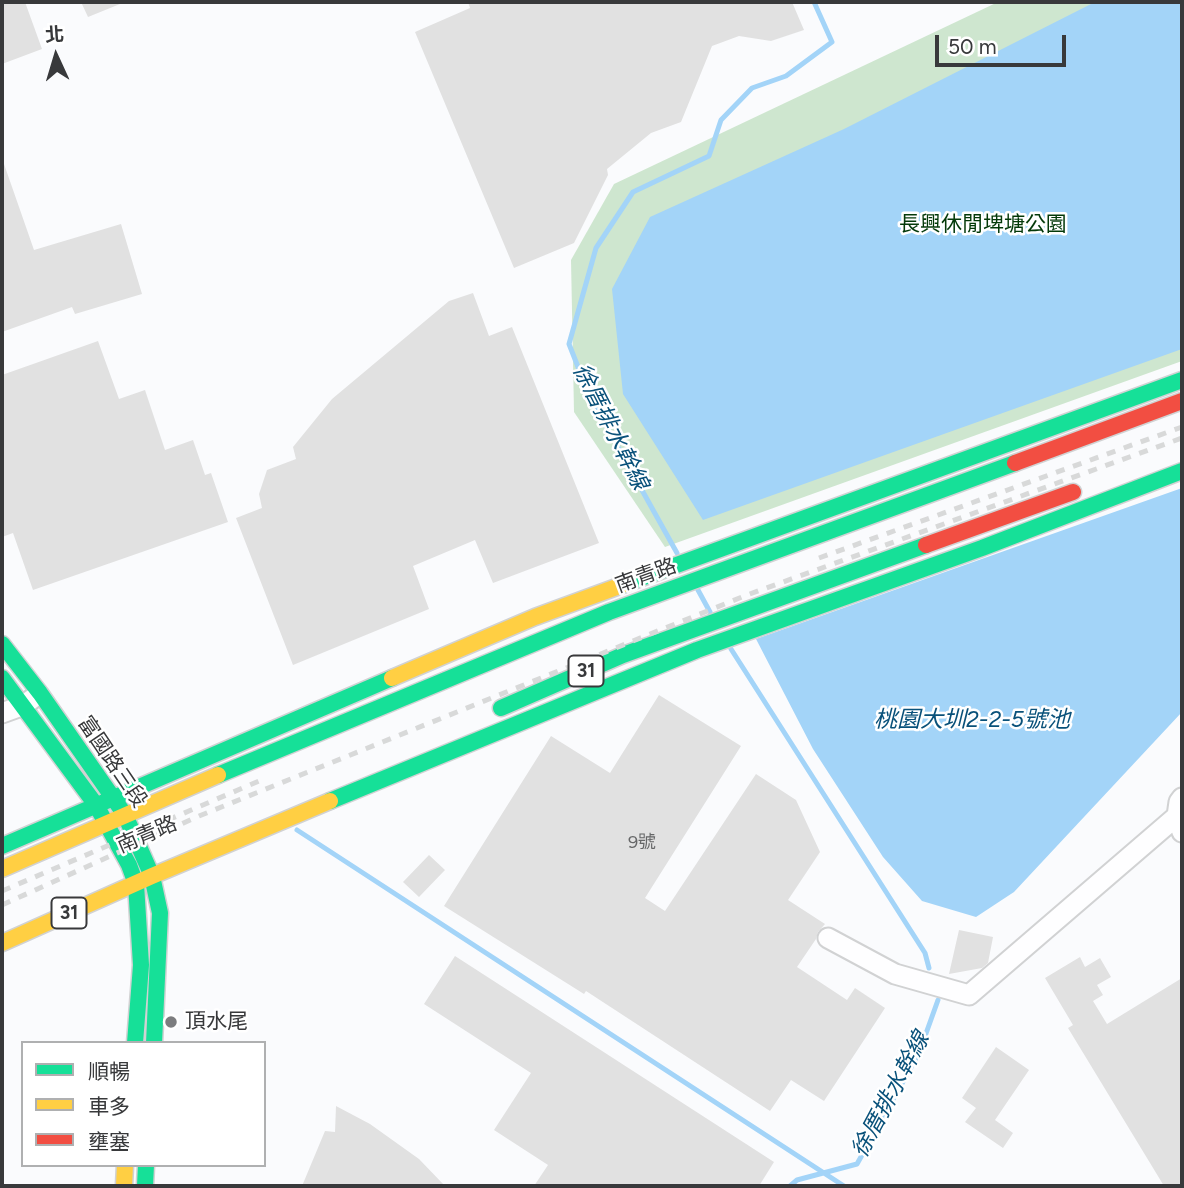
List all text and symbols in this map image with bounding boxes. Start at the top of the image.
north arrow [21,21,91,91]
scale bar [939,21,1070,65]
text: 北 [44,22,65,47]
text: 50 m [948,34,997,59]
park label: 長興休閒埤塘公園 [899,212,1067,238]
water label: 徐厝排水幹線 [566,359,654,495]
street label: 南青路 [612,553,680,599]
road number: 31 [568,656,604,686]
water label: 桃園大圳2-2-5號池 [874,706,1070,734]
street label: 富國路三段 [72,711,152,813]
street label: 南青路 [113,811,181,859]
house number: 9號 [628,832,656,854]
road number: 31 [52,897,86,928]
place label: 頂水尾 [185,1009,248,1035]
marker: 頂水尾 [163,1014,179,1030]
water label: 徐厝排水幹線 [846,1028,936,1162]
legend [21,1041,266,1167]
text: 順暢 [88,1059,130,1084]
text: 車多 [88,1094,130,1119]
text: 壅塞 [88,1129,130,1154]

